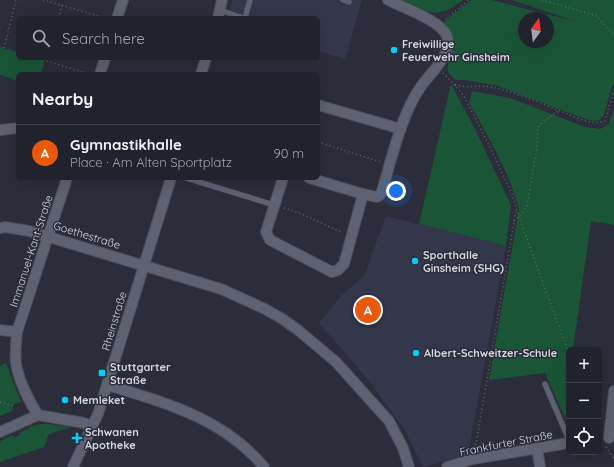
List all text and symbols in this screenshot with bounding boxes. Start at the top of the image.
north arrow [518,12,554,48]
search box [16,16,320,60]
icon: search [30,27,52,49]
text: Search here [62,29,145,48]
place label: Freiwillige Feuerwehr Ginsheim [402,37,510,64]
marker: Freiwillige Feuerwehr Ginsheim [389,45,399,55]
text: Nearby [32,88,93,109]
text: Gymnastikhalle [70,135,182,154]
text: A [41,145,49,161]
text: 90 m [274,145,304,161]
text: Place · Am Alten Sportplatz [70,154,232,170]
your location [386,181,406,201]
street label: Immanuel-Kant-Straße [6,193,56,309]
street label: Goethestraße [52,218,122,252]
place label: Sporthalle Ginsheim (SHG) [423,248,504,275]
marker: Sporthalle Ginsheim (SHG) [410,256,420,266]
street label: Rheinstraße [98,290,130,352]
pin: A [355,295,381,325]
place label: Albert-Schweitzer-Schule [424,346,558,360]
map controls [566,347,602,455]
button: + [566,347,602,383]
marker: Albert-Schweitzer-Schule [411,348,421,358]
place label: Stuttgarter Straße [110,360,171,387]
marker: Stuttgarter Straße [97,368,107,378]
button: − [566,383,602,419]
place label: Memleket [73,393,125,407]
marker: Memleket [60,395,70,405]
button: locate [566,419,602,455]
place label: Schwanen Apotheke [85,425,139,452]
street label: Frankfurter Straße [458,427,554,459]
marker: Schwanen Apotheke [72,433,82,443]

